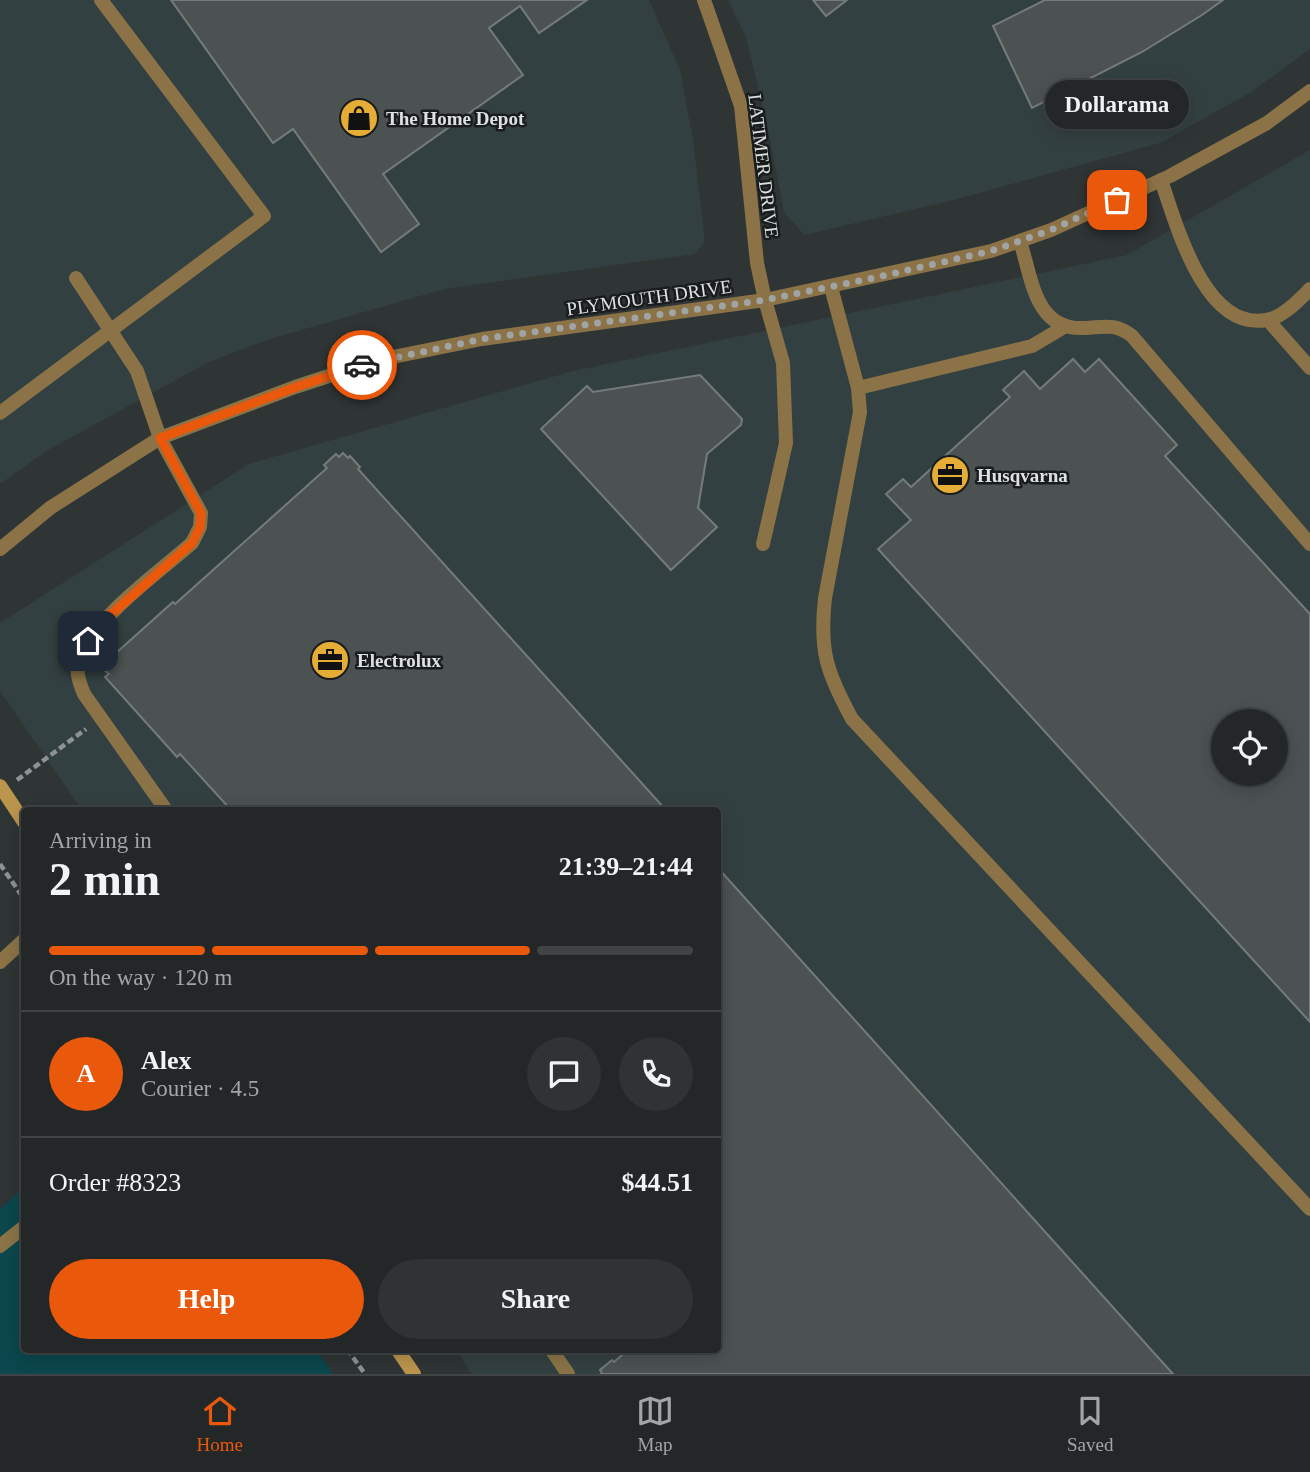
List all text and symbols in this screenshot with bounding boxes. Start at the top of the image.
callout: Dollarama [1045,81,1189,130]
text: Dollarama [1065,92,1169,117]
street label: LATIMER DRIVE [744,93,783,239]
shop icon: The Home Depot [338,97,380,139]
place label: The Home Depot [386,108,525,129]
pin [1087,170,1147,230]
icon: bag [1098,181,1136,219]
street label: PLYMOUTH DRIVE [565,276,733,319]
courier [327,330,397,400]
icon: car [343,346,381,384]
office icon: Husqvarna [929,454,971,496]
place label: Husqvarna [977,465,1068,486]
pin [58,611,118,671]
icon: home [69,622,107,660]
office icon: Electrolux [309,639,351,681]
place label: Electrolux [357,650,442,671]
map controls [1211,709,1288,786]
button: locate [1211,709,1288,786]
text: Arriving in [49,828,152,853]
text: 21:39–21:44 [559,852,693,881]
text: 2 min [49,854,160,905]
text: On the way · 120 m [49,965,232,990]
button: chat [527,1037,601,1111]
button: phone [619,1037,693,1111]
text: Alex [141,1046,192,1075]
text: A [77,1059,95,1088]
text: Courier · 4.5 [141,1076,259,1101]
text: Order #8323 [49,1168,181,1197]
text: $44.51 [622,1168,693,1197]
button: Help [49,1259,364,1339]
button: Share [378,1259,693,1339]
tab: Home [197,1392,243,1456]
tab: Map [636,1392,674,1456]
tab: Saved [1067,1392,1113,1456]

